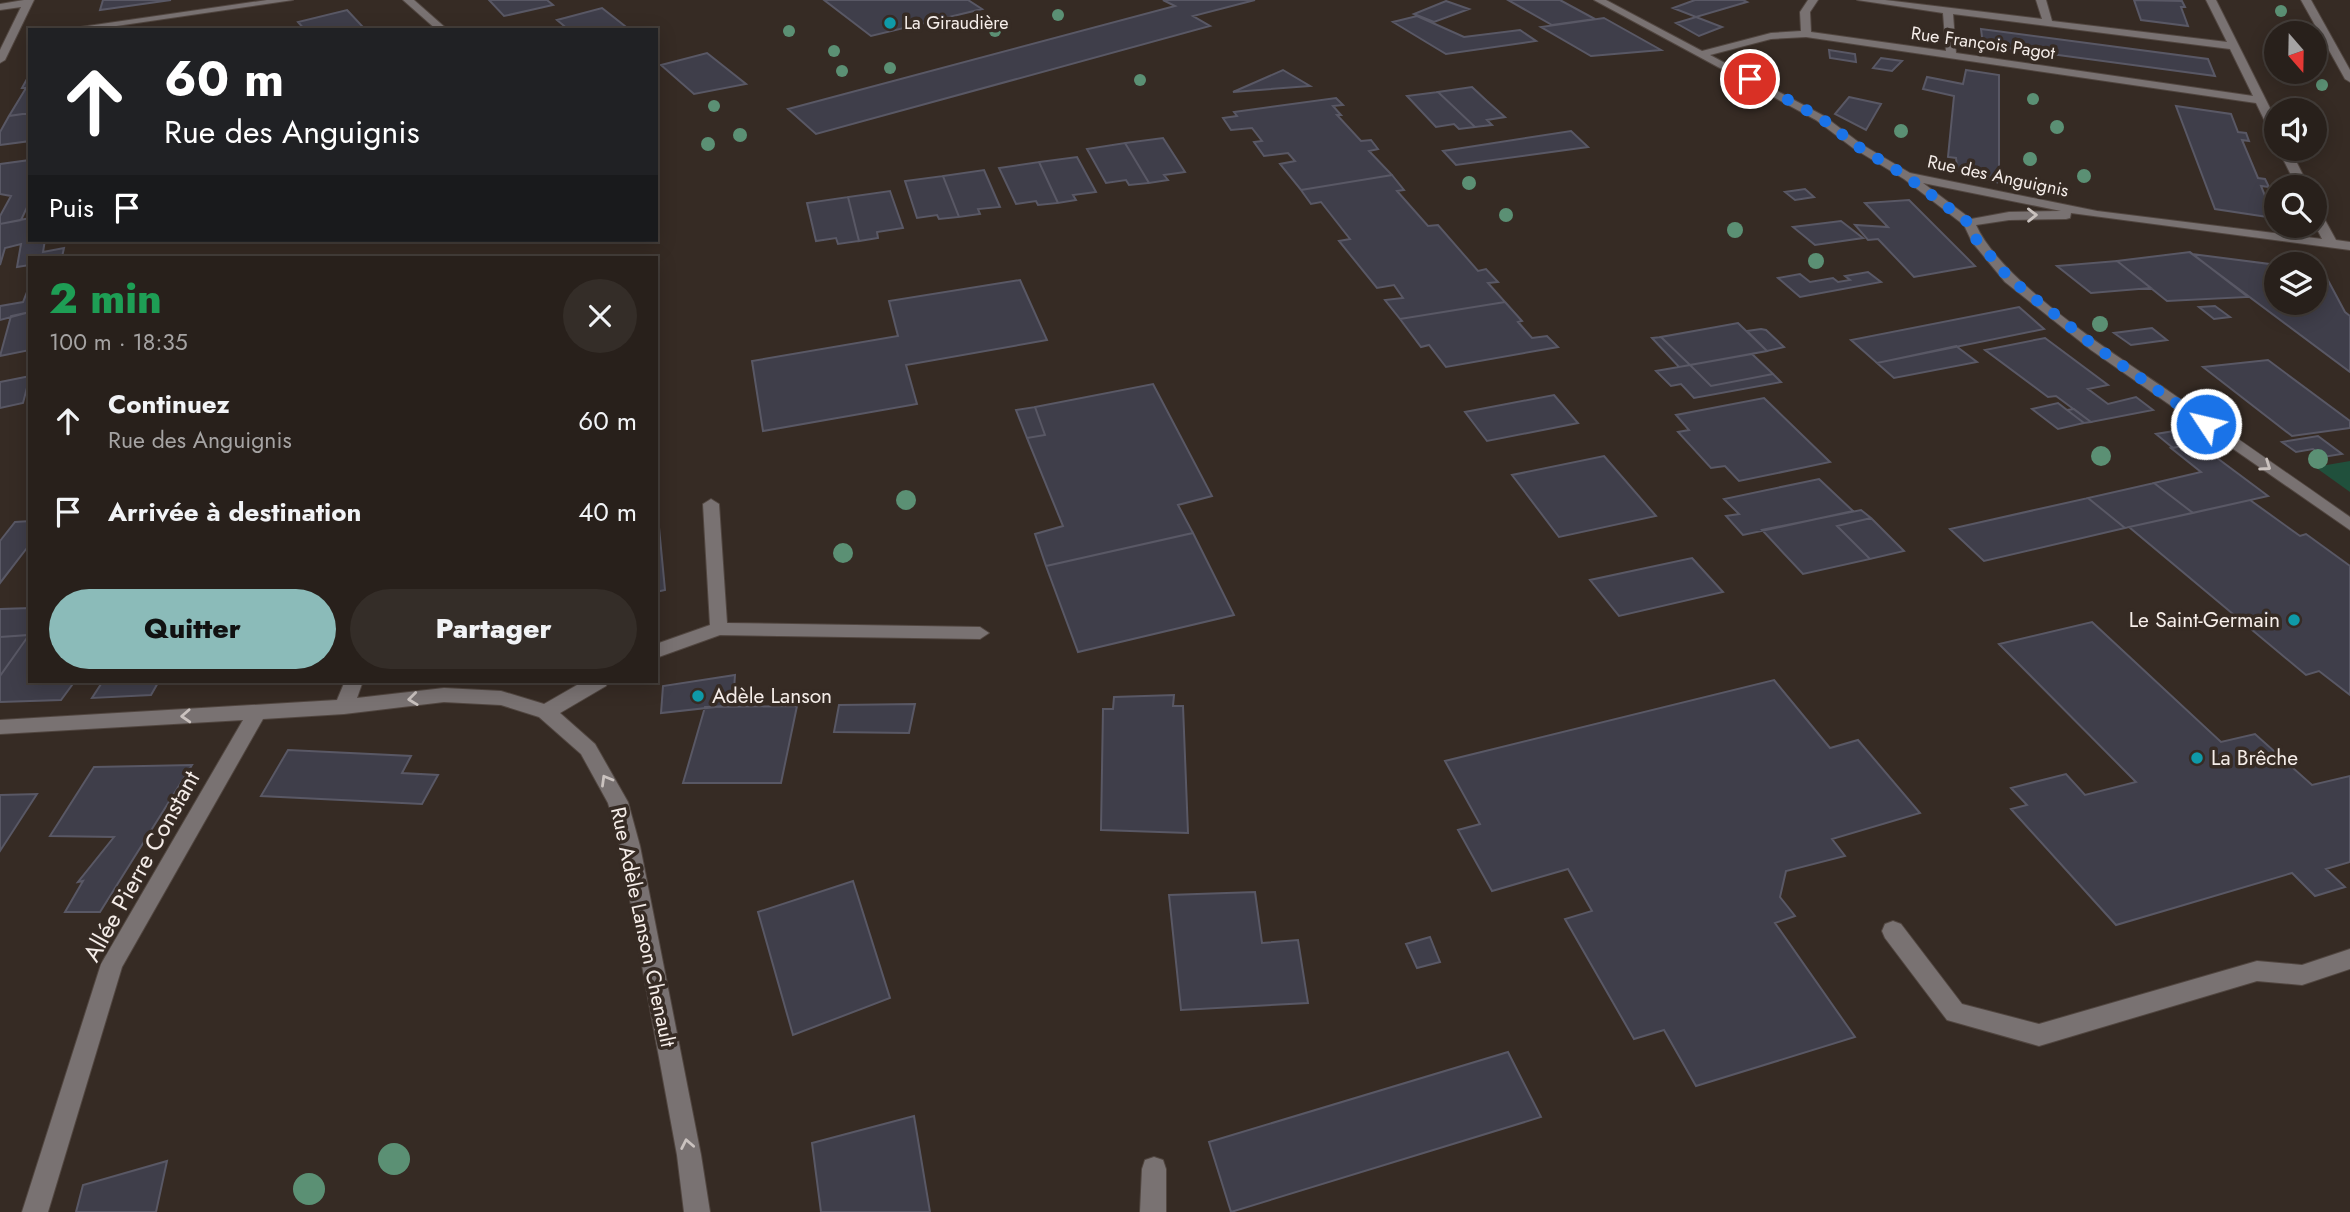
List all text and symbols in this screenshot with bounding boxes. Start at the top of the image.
place label: La Giraudière [904,10,1008,36]
marker: La Giraudière [882,15,898,31]
street label: Rue François Pagot [1909,20,2057,66]
north arrow [2264,21,2328,84]
map controls [2264,21,2327,315]
text: 60 m [164,44,284,114]
pin [1720,49,1780,109]
icon: ahead [49,56,140,147]
icon: arrive [1731,60,1769,98]
button: sound [2264,98,2327,161]
text: Rue des Anguignis [164,109,420,155]
street label: Rue des Anguignis [1925,148,2071,204]
button: search [2264,175,2327,238]
text: Puis [49,189,94,227]
icon: arrive [108,189,146,227]
one-way arrow [2027,208,2038,223]
button: layers [2264,252,2327,315]
text: 2 min [49,268,162,329]
button: close [563,279,637,353]
text: 100 m · 18:35 [49,325,188,359]
text: Continuez [108,385,230,423]
position arrow [2169,387,2243,461]
icon: ahead [49,402,87,440]
text: 60 m [578,402,637,440]
text: Rue des Anguignis [108,423,292,457]
one-way arrow [2258,458,2271,470]
icon: arrive [49,493,87,531]
text: Arrivée à destination [108,493,361,531]
text: 40 m [578,493,637,531]
button: Quitter [49,589,336,669]
button: Partager [350,589,637,669]
place label: Le Saint-Germain [2129,605,2280,635]
marker: Le Saint-Germain [2286,612,2302,628]
place label: Adèle Lanson [712,681,832,711]
marker: Adèle Lanson [690,688,706,704]
one-way arrow [407,691,419,706]
one-way arrow [181,709,192,724]
place label: La Brêche [2211,743,2298,773]
marker: La Brêche [2189,750,2205,766]
street label: Allée Pierre Constant [74,764,208,968]
one-way arrow [601,775,614,788]
street label: Rue Adèle Lanson Chenault [603,804,683,1050]
one-way arrow [680,1138,695,1150]

